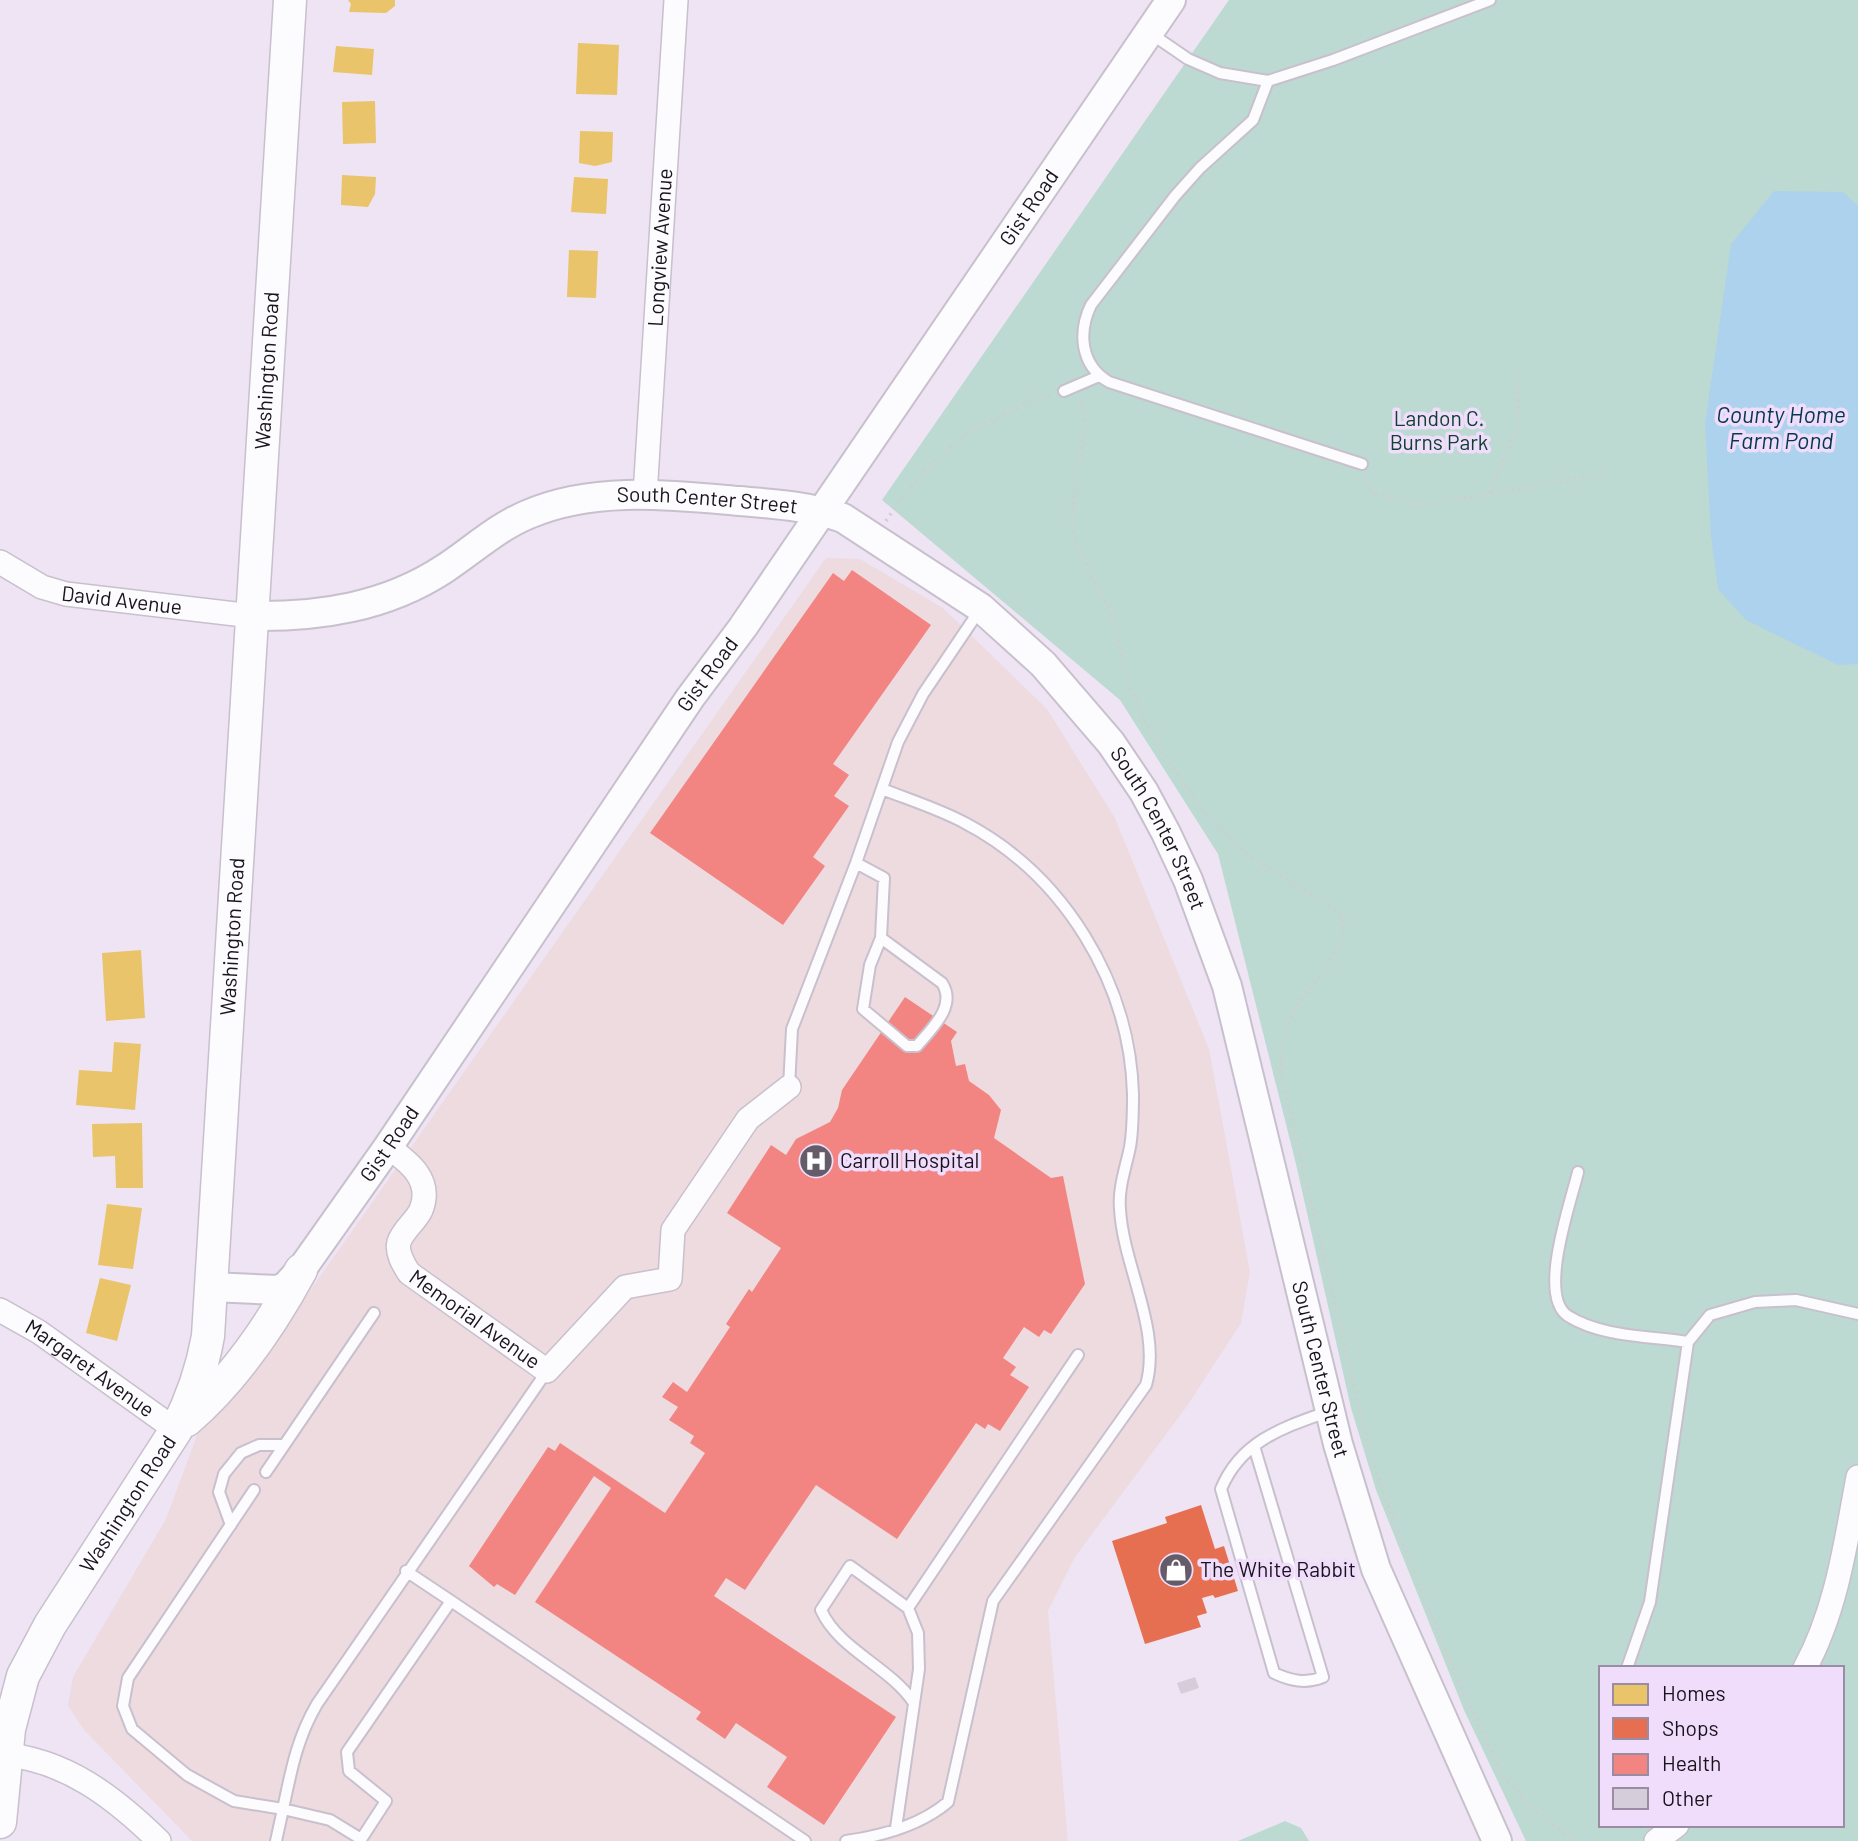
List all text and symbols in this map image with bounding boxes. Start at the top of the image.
street label: Gist Road [993,164,1063,250]
street label: Longview Avenue [642,168,676,327]
street label: Washington Road [248,291,283,450]
water label: County Home Farm Pond [1716,400,1846,454]
park label: Landon C. Burns Park [1390,405,1488,454]
street label: South Center Street [616,481,799,518]
street label: David Avenue [60,580,184,619]
street label: Gist Road [671,631,742,716]
street label: South Center Street [1106,741,1212,913]
street label: Washington Road [214,857,248,1016]
street label: Gist Road [354,1100,423,1186]
hospital icon: Carroll Hospital [797,1142,835,1180]
place label: Carroll Hospital [840,1147,979,1172]
street label: Memorial Avenue [405,1263,546,1373]
street label: South Center Street [1288,1278,1355,1460]
street label: Margaret Avenue [21,1313,160,1421]
street label: Washington Road [73,1430,180,1576]
shop icon: The White Rabbit [1157,1551,1195,1589]
place label: The White Rabbit [1200,1556,1356,1581]
legend [1599,1666,1844,1827]
text: Homes [1662,1680,1726,1705]
text: Shops [1662,1715,1719,1740]
text: Health [1662,1750,1721,1775]
text: Other [1662,1785,1713,1810]

